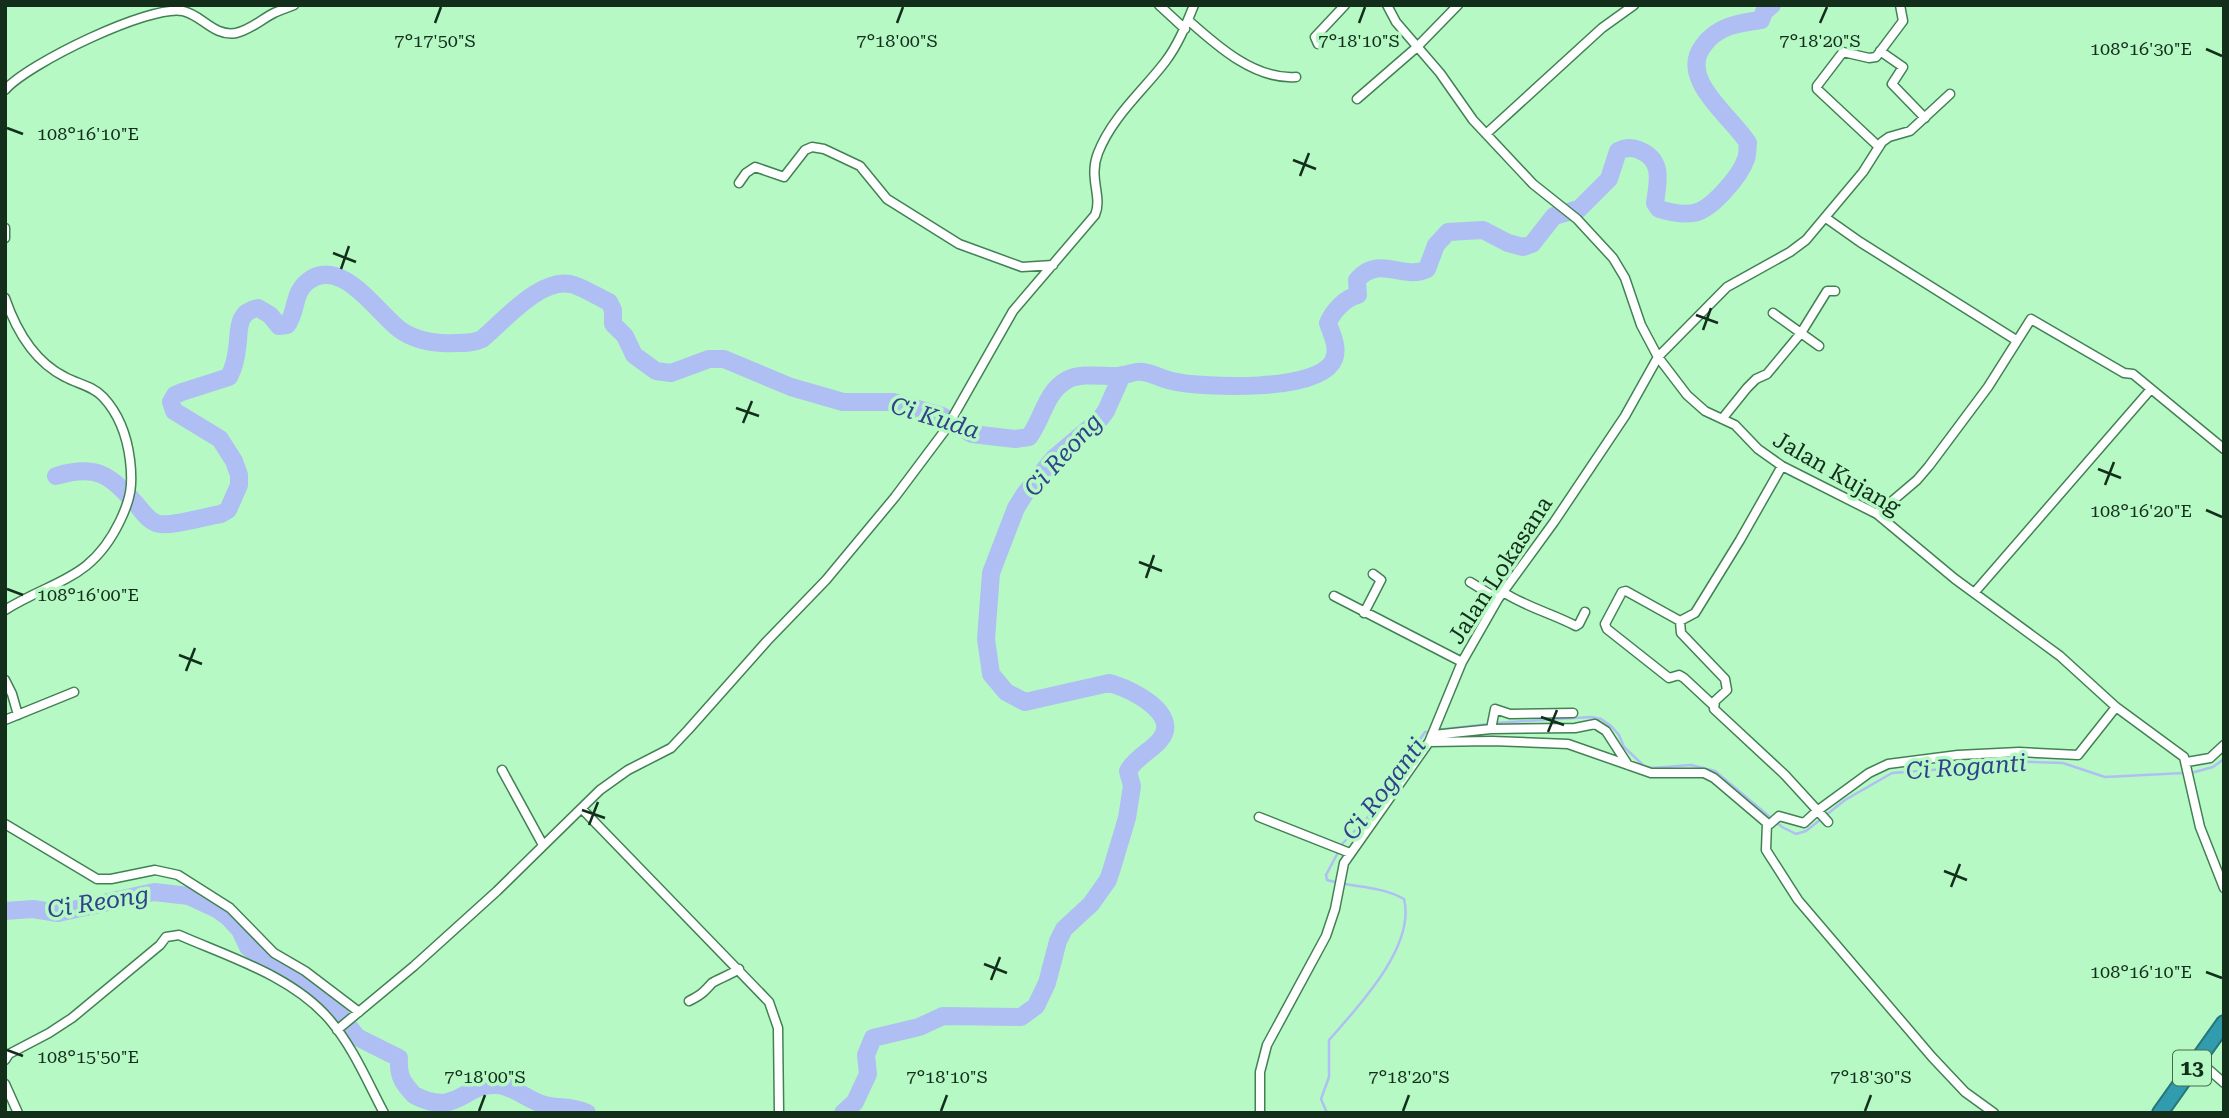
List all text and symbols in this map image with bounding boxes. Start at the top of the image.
text: 7°17'50"S [394,30,476,51]
text: 7°18'00"S [856,30,938,51]
text: 7°18'10"S [1318,30,1400,51]
text: 7°18'20"S [1779,30,1861,51]
text: 108°16'30"E [2090,38,2192,59]
text: 108°16'10"E [37,123,139,144]
water label: Ci Kuda [887,391,983,445]
water label: Ci Reong [1018,408,1108,502]
street label: Jalan Kujang [1768,426,1905,521]
street label: Jalan Lokasana [1443,491,1558,649]
text: 108°16'20"E [2090,500,2192,521]
text: 108°16'00"E [37,584,139,605]
water label: Ci Roganti [1337,732,1431,846]
water label: Ci Roganti [1905,749,2027,785]
water label: Ci Reong [45,880,151,924]
text: 108°16'10"E [2090,961,2192,982]
text: 108°15'50"E [37,1046,139,1067]
road number: 13 [2173,1050,2211,1086]
text: 7°18'00"S [444,1066,526,1087]
text: 7°18'10"S [906,1066,988,1087]
text: 7°18'20"S [1368,1066,1450,1087]
text: 7°18'30"S [1830,1066,1912,1087]

